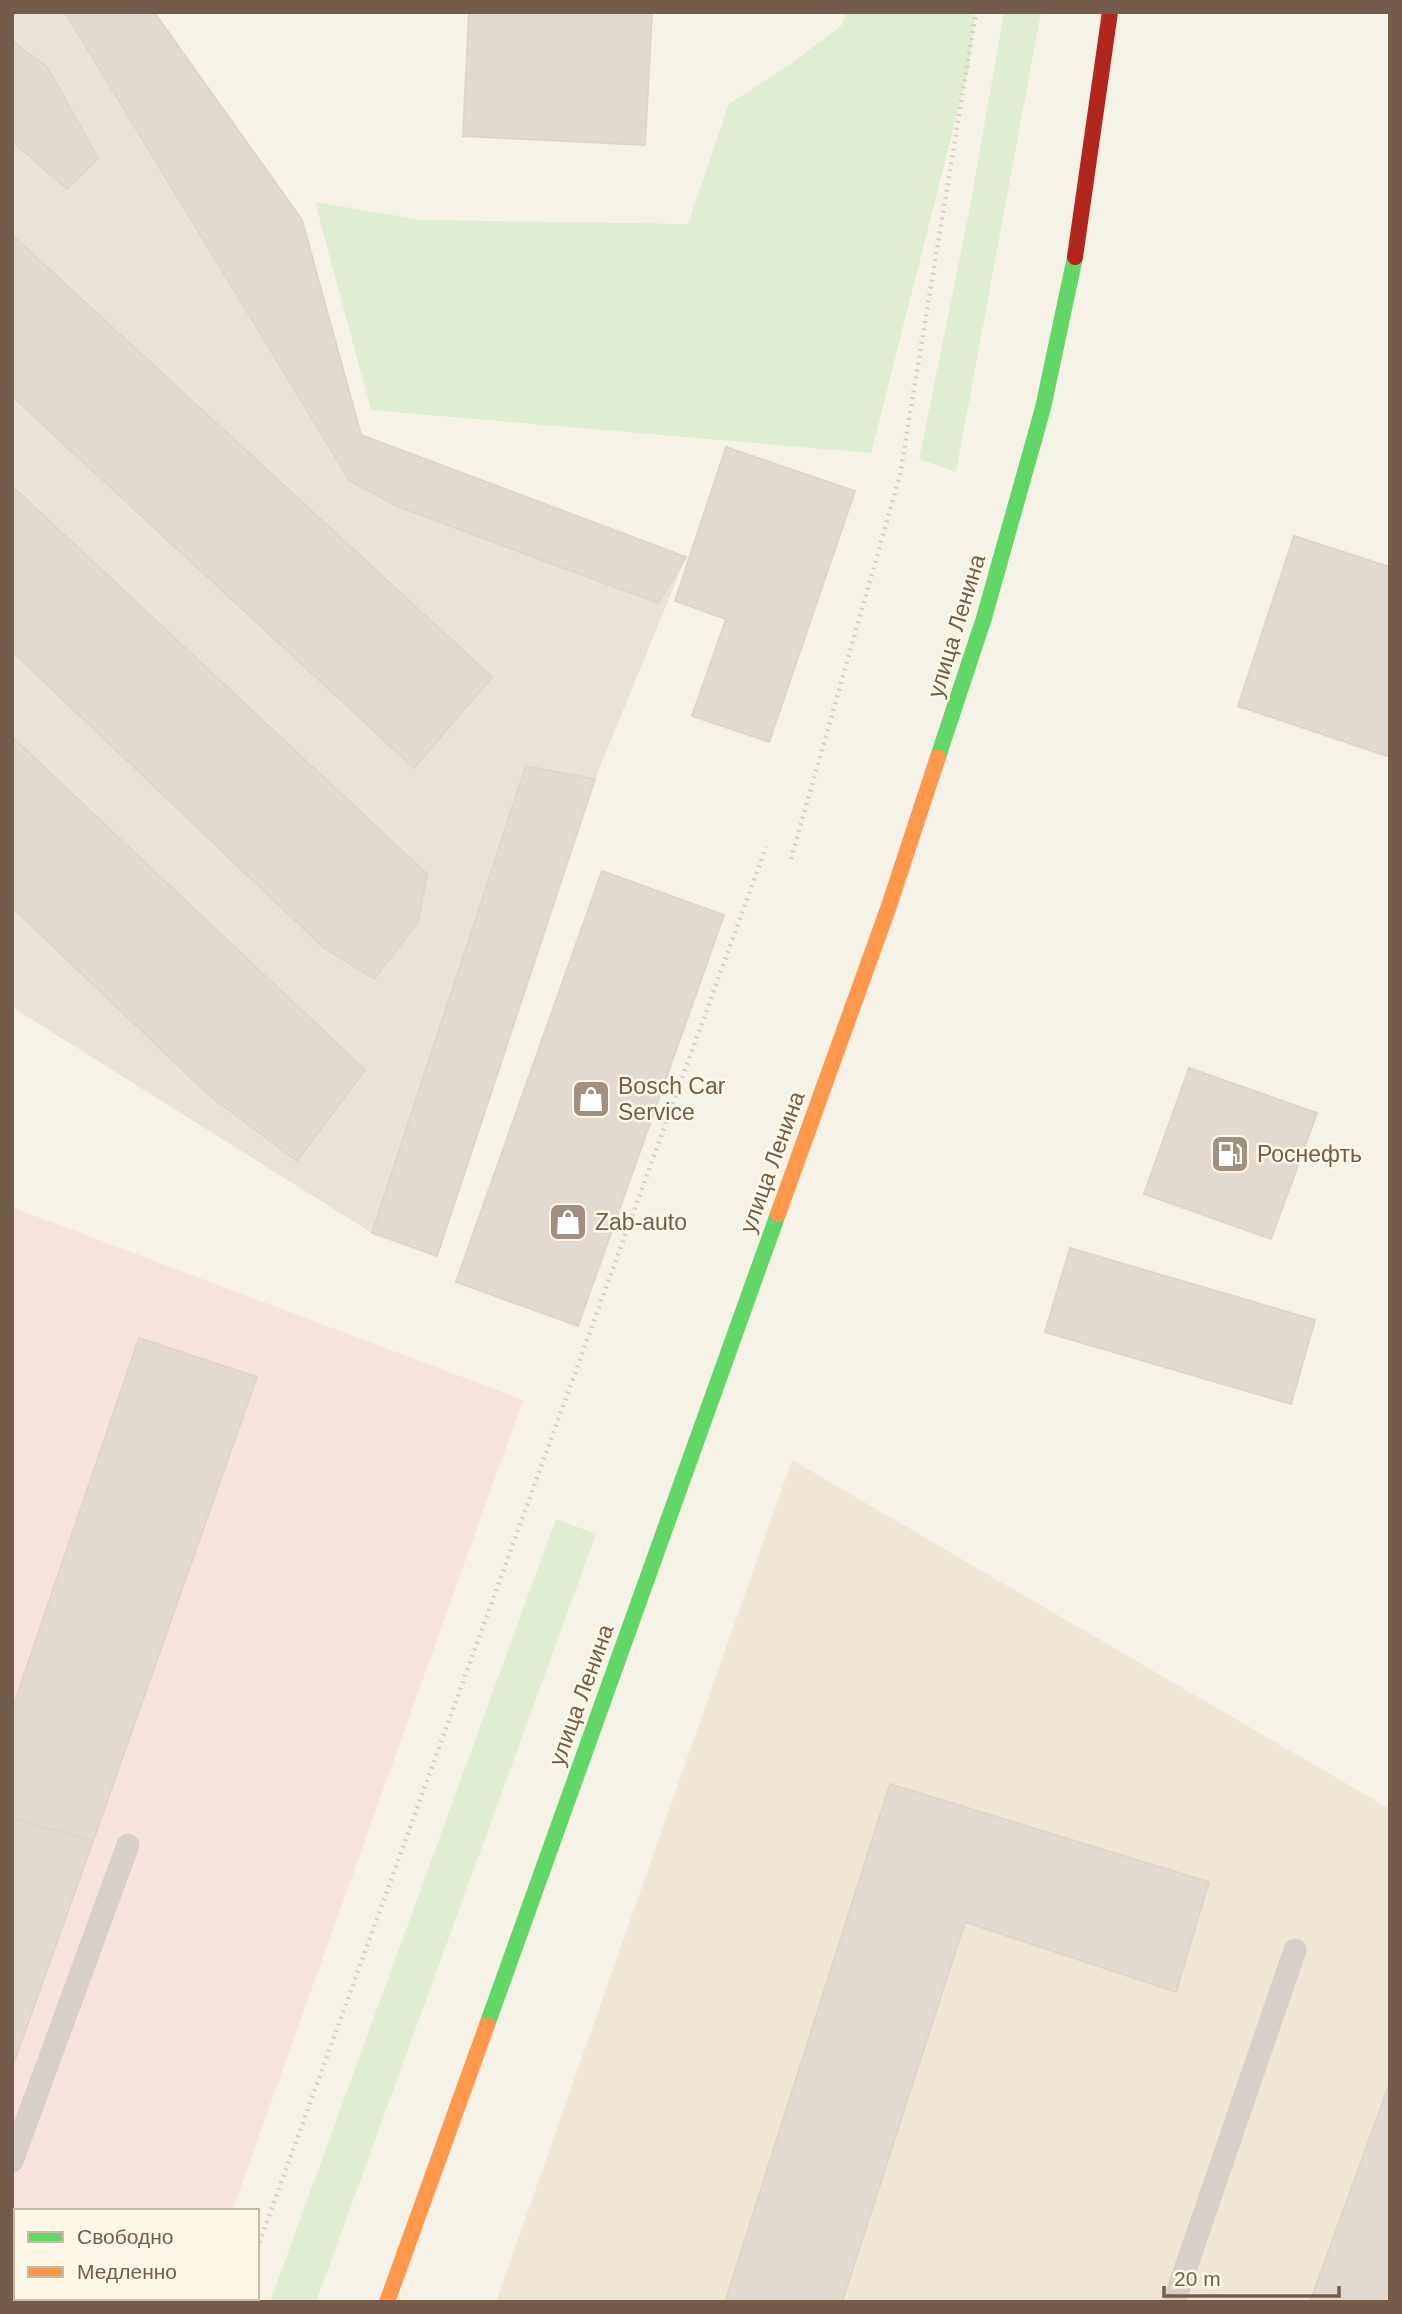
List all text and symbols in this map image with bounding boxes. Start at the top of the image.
street label: улица Ленина [922,551,990,701]
place label: Bosch Car Service [618,1073,726,1125]
shop icon: Bosch Car Service [570,1078,612,1120]
street label: улица Ленина [734,1088,810,1236]
fuel station icon: Роснефть [1209,1133,1251,1175]
place label: Роснефть [1257,1141,1362,1167]
shop icon: Zab-auto [547,1201,589,1243]
place label: Zab-auto [595,1209,687,1235]
street label: улица Ленина [543,1621,619,1769]
legend [14,2209,259,2300]
text: Свободно [77,2225,174,2248]
scale bar [1164,2254,1339,2298]
text: Медленно [77,2260,177,2283]
text: 20 m [1174,2267,1221,2290]

